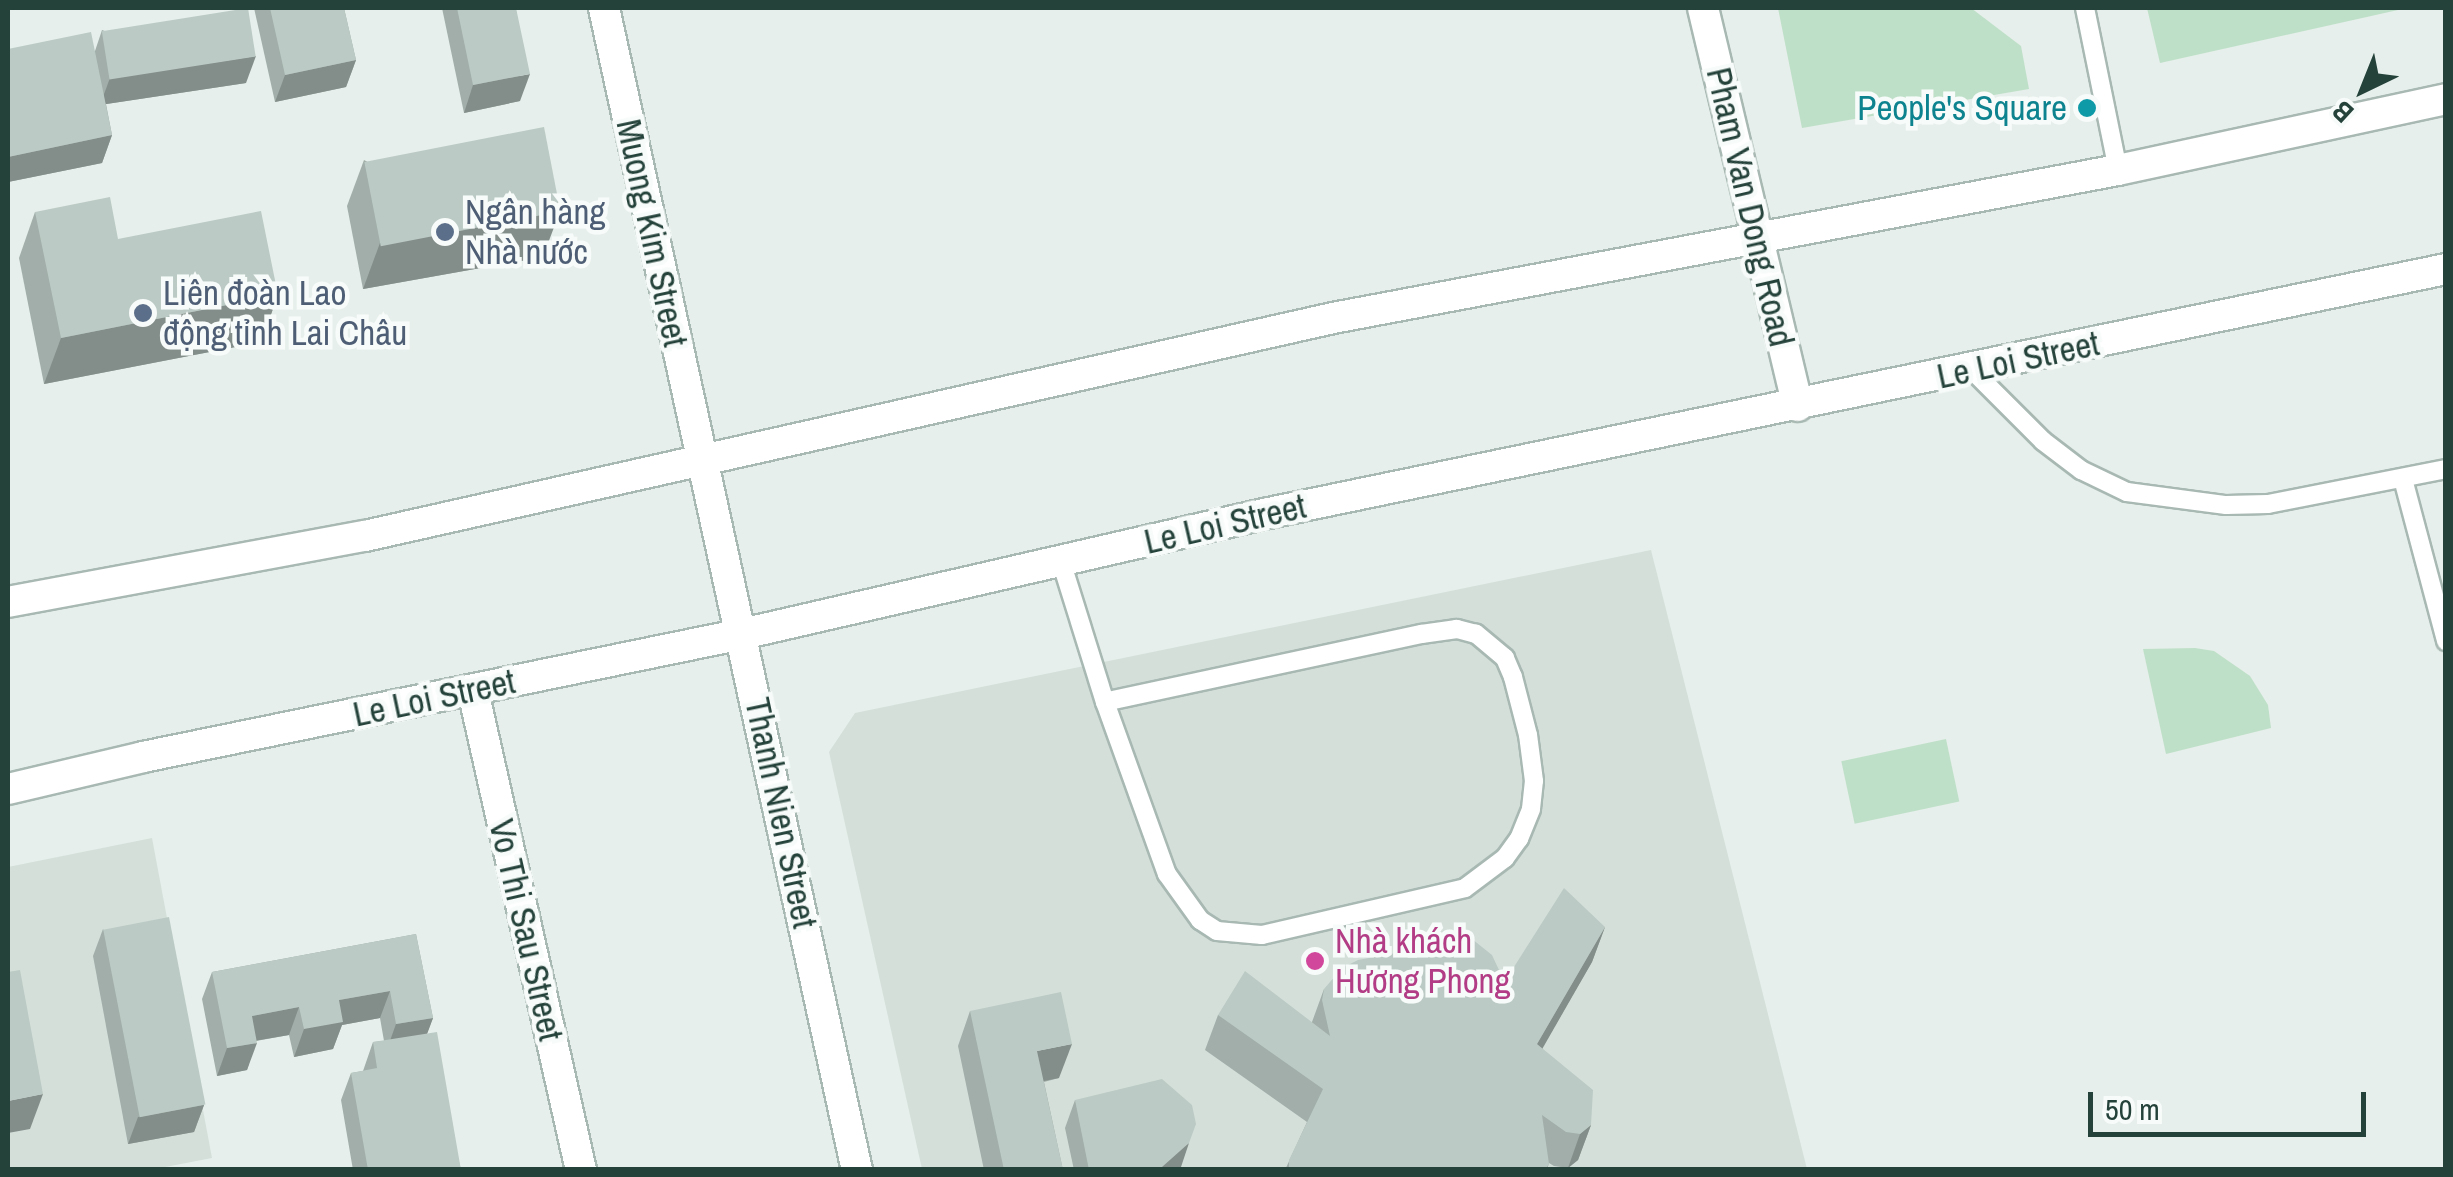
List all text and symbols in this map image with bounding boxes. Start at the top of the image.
north arrow [2313,40,2413,140]
street label: Pham Van Dong Road [1697,63,1803,351]
place label: People's Square [1857,87,2067,129]
text: B [2324,92,2362,131]
marker: People's Square [2076,97,2098,119]
street label: Muong Kim Street [607,116,697,350]
place label: Ngân hàng Nhà nước [465,191,605,273]
marker: Ngân hàng Nhà nước [434,221,456,243]
place label: Liên đoàn Lao động tỉnh Lai Châu [163,272,407,354]
marker: Liên đoàn Lao động tỉnh Lai Châu [132,302,154,324]
street label: Le Loi Street [1933,322,2103,398]
street label: Le Loi Street [1140,485,1310,563]
street label: Le Loi Street [349,660,519,736]
street label: Thanh Nien Street [736,694,826,932]
street label: Vo Thi Sau Street [480,815,572,1045]
place label: Nhà khách Hương Phong [1335,920,1511,1002]
marker: Nhà khách Hương Phong [1304,950,1326,972]
scale bar [2093,1072,2370,1134]
text: 50 m [2105,1089,2160,1129]

